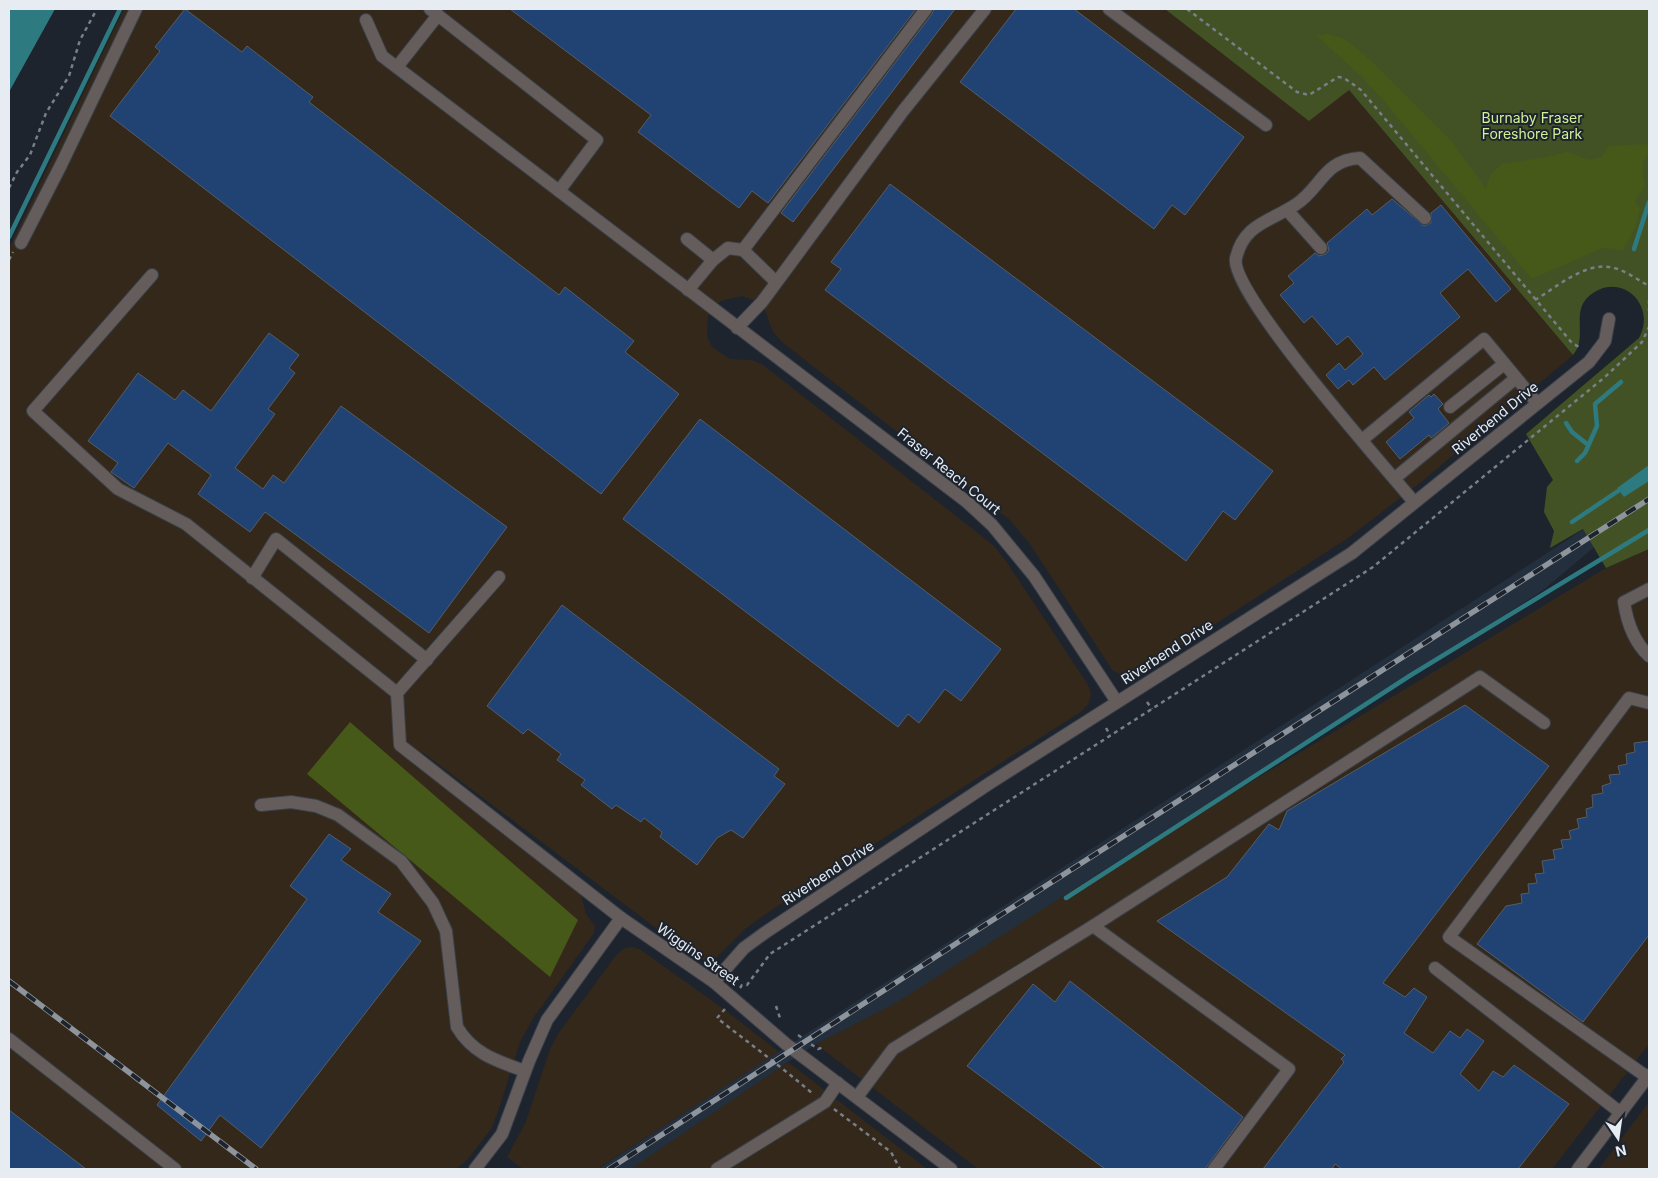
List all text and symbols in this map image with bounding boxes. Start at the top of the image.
park label: Burnaby Fraser Foreshore Park [1482,109,1583,142]
street label: Riverbend Drive [1448,378,1541,458]
street label: Fraser Reach Court [894,424,1005,518]
street label: Riverbend Drive [1118,616,1216,688]
street label: Riverbend Drive [779,837,877,909]
street label: Wiggins Street [654,919,743,989]
north arrow [1593,1113,1643,1163]
text: N [1614,1142,1628,1161]

